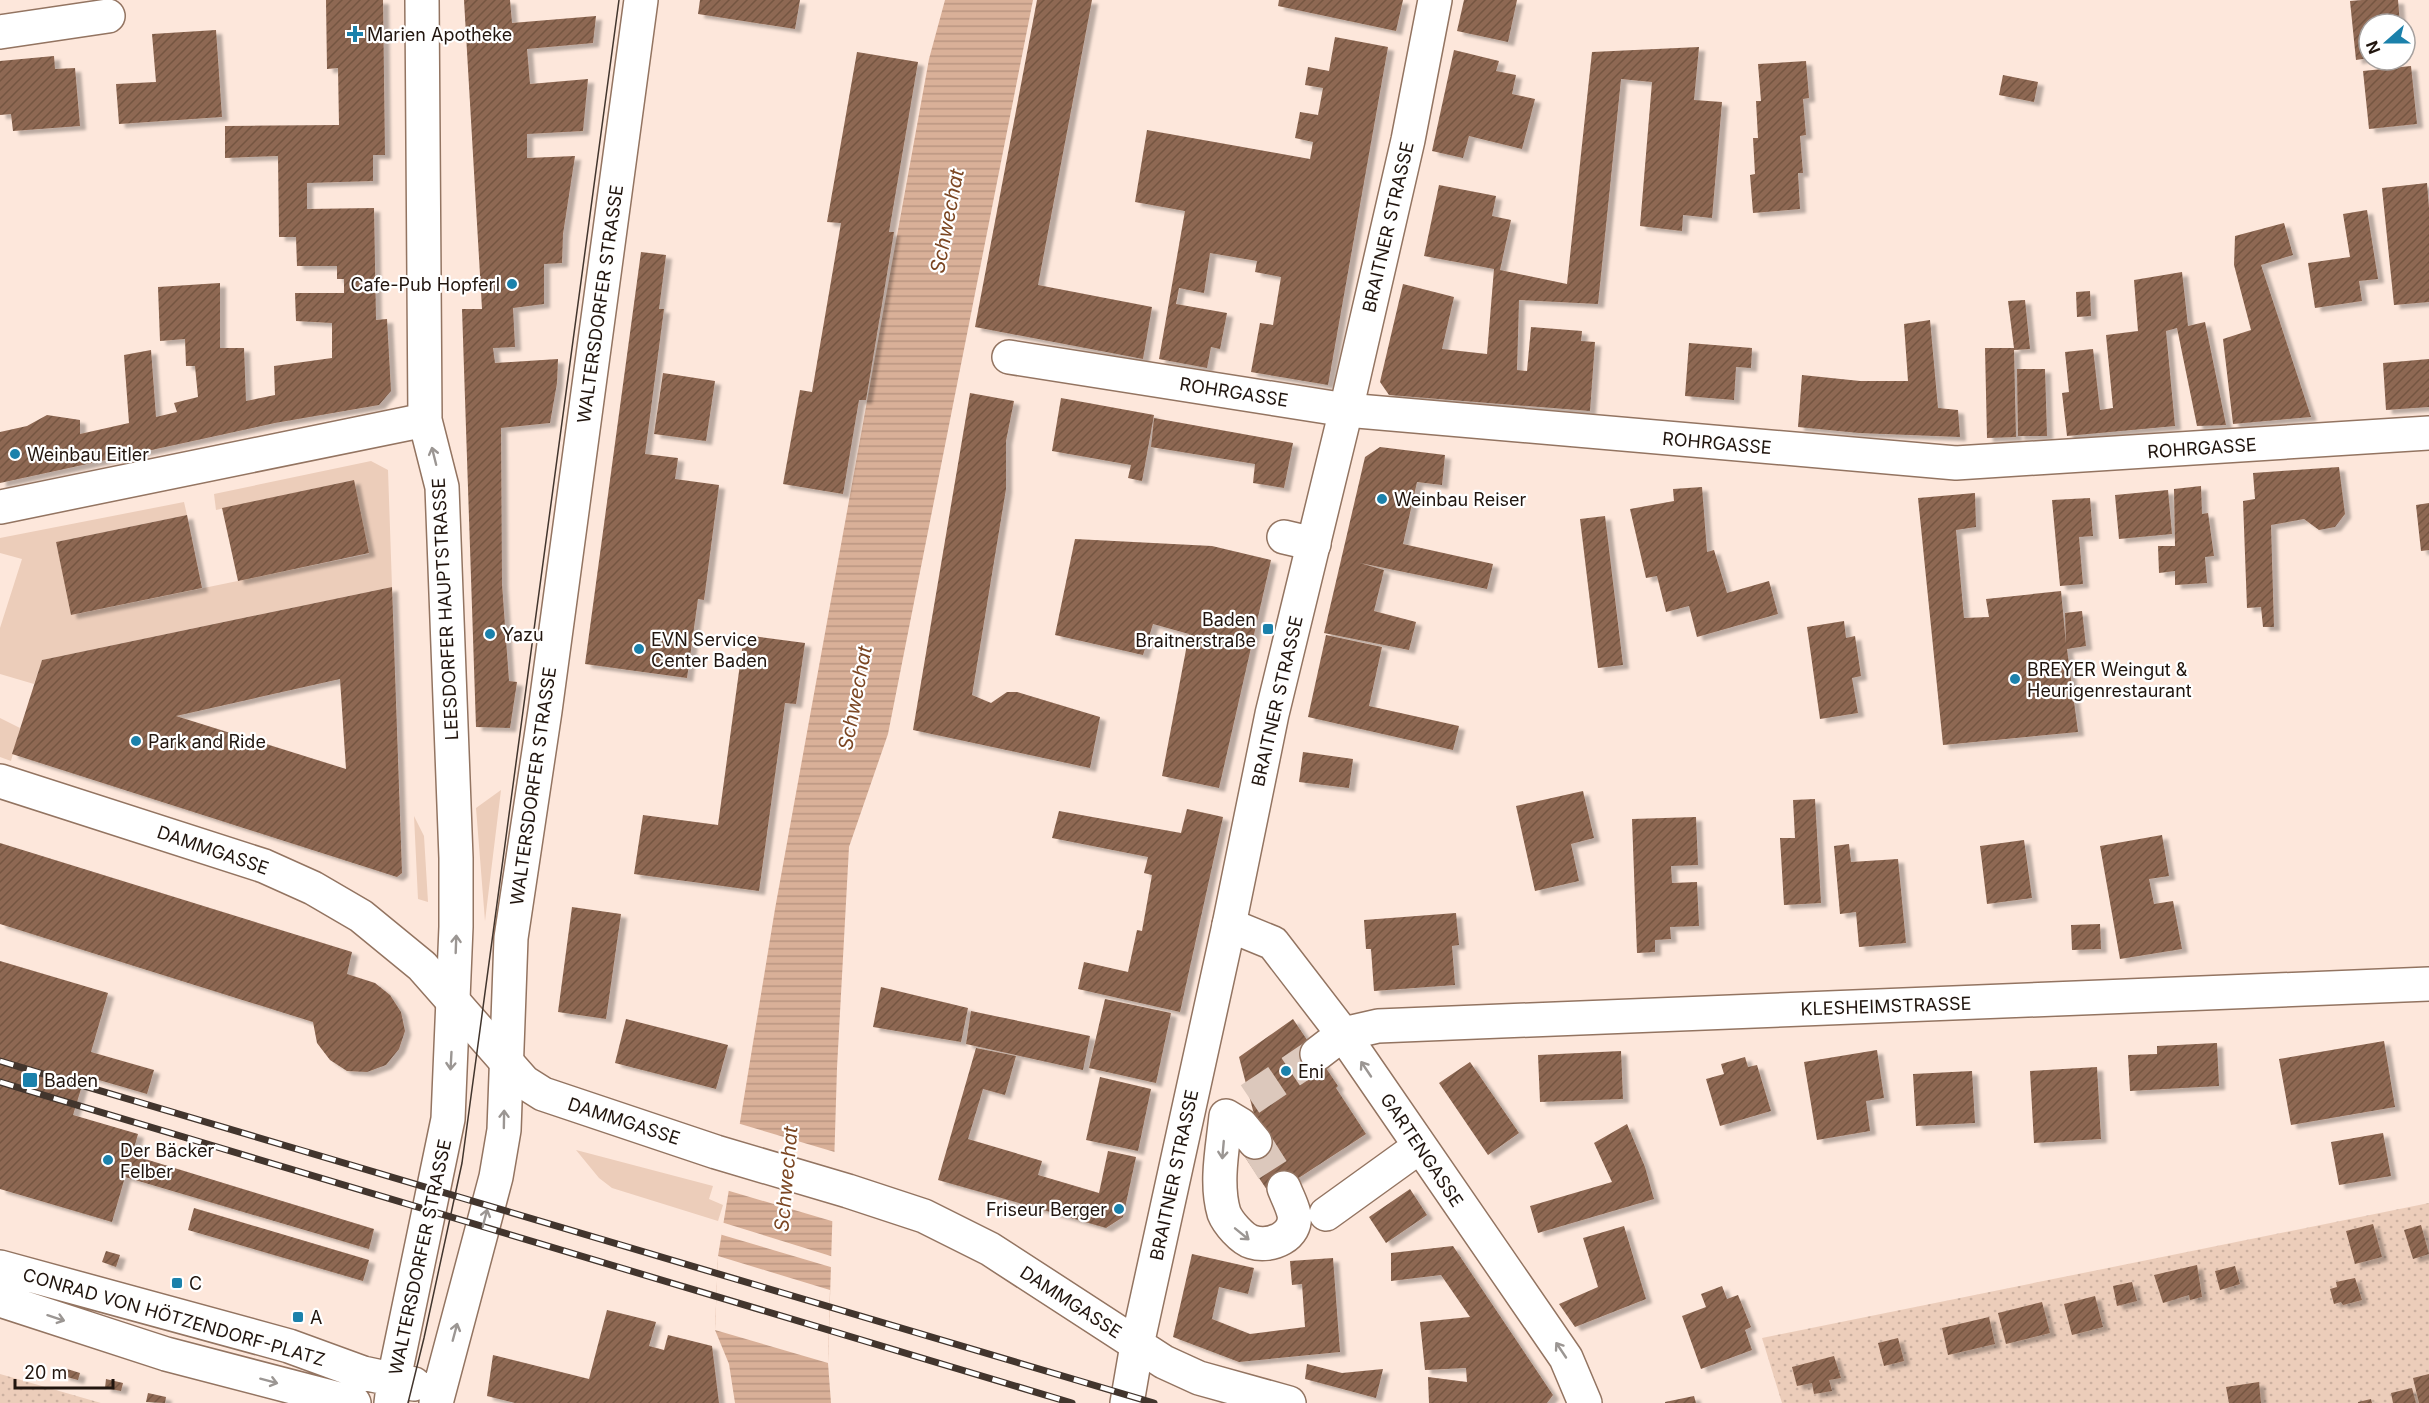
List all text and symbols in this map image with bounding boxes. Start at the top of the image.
north arrow [2357,12,2417,72]
place label: Marien Apotheke [367,24,512,45]
marker: Marien Apotheke [348,27,362,41]
text: N [2361,38,2385,57]
street label: BRAITNER STRASSE [1358,140,1418,314]
water label: Schwechat [925,166,969,275]
street label: WALTERSDORFER STRASSE [573,183,627,425]
place label: Cafe-Pub Hopferl [350,274,500,295]
marker: Cafe-Pub Hopferl [505,277,519,291]
street label: ROHRGASSE [1178,373,1290,411]
street label: ROHRGASSE [1661,428,1773,458]
street label: ROHRGASSE [2147,434,2257,462]
place label: Weinbau Eitler [27,444,149,465]
marker: Weinbau Eitler [8,447,22,461]
one-way arrow [428,447,440,466]
street label: LEESDORFER HAUPTSTRASSE [428,477,462,741]
place label: Weinbau Reiser [1394,489,1526,510]
marker: Weinbau Reiser [1375,492,1389,506]
place label: Baden Braitnerstraße [1135,609,1256,651]
street label: BRAITNER STRASSE [1247,614,1307,788]
marker: Baden Braitnerstraße [1261,622,1275,636]
place label: Yazu [502,624,544,645]
marker: Yazu [483,627,497,641]
place label: EVN Service Center Baden [651,629,767,671]
marker: EVN Service Center Baden [632,642,646,656]
water label: Schwechat [833,643,877,752]
place label: BREYER Weingut & Heurigenrestaurant [2027,659,2192,701]
street label: WALTERSDORFER STRASSE [506,665,560,907]
marker: BREYER Weingut & Heurigenrestaurant [2008,672,2022,686]
place label: Park and Ride [148,731,266,752]
marker: Park and Ride [129,734,143,748]
street label: DAMMGASSE [154,821,272,879]
one-way arrow [450,935,461,955]
street label: KLESHEIMSTRASSE [1800,993,1972,1019]
one-way arrow [446,1050,457,1070]
place label: Eni [1298,1061,1324,1082]
one-way arrow [1360,1061,1372,1077]
marker: Eni [1279,1064,1293,1078]
place label: Baden [44,1070,98,1091]
marker: Baden [21,1071,39,1089]
street label: BRAITNER STRASSE [1146,1088,1202,1262]
street label: GARTENGASSE [1376,1089,1468,1211]
street label: DAMMGASSE [565,1093,683,1149]
one-way arrow [498,1110,510,1130]
water label: Schwechat [769,1125,803,1233]
street label: WALTERSDORFER STRASSE [385,1137,455,1377]
place label: Der Bäcker Felber [120,1140,214,1182]
one-way arrow [1217,1140,1228,1160]
marker: Der Bäcker Felber [101,1153,115,1167]
place label: Friseur Berger [986,1199,1107,1220]
marker: Friseur Berger [1112,1202,1126,1216]
one-way arrow [480,1209,492,1228]
one-way arrow [1234,1228,1250,1241]
street label: DAMMGASSE [1016,1261,1126,1343]
street label: CONRAD VON HÖTZENDORF-PLATZ [20,1263,328,1371]
place label: C [189,1273,202,1294]
marker: C [170,1276,184,1290]
place label: A [310,1306,322,1328]
marker: A [291,1310,305,1324]
one-way arrow [46,1314,65,1325]
one-way arrow [449,1323,461,1342]
one-way arrow [1555,1342,1567,1359]
scale bar [15,1352,112,1390]
text: 20 m [24,1362,67,1383]
one-way arrow [259,1375,278,1387]

